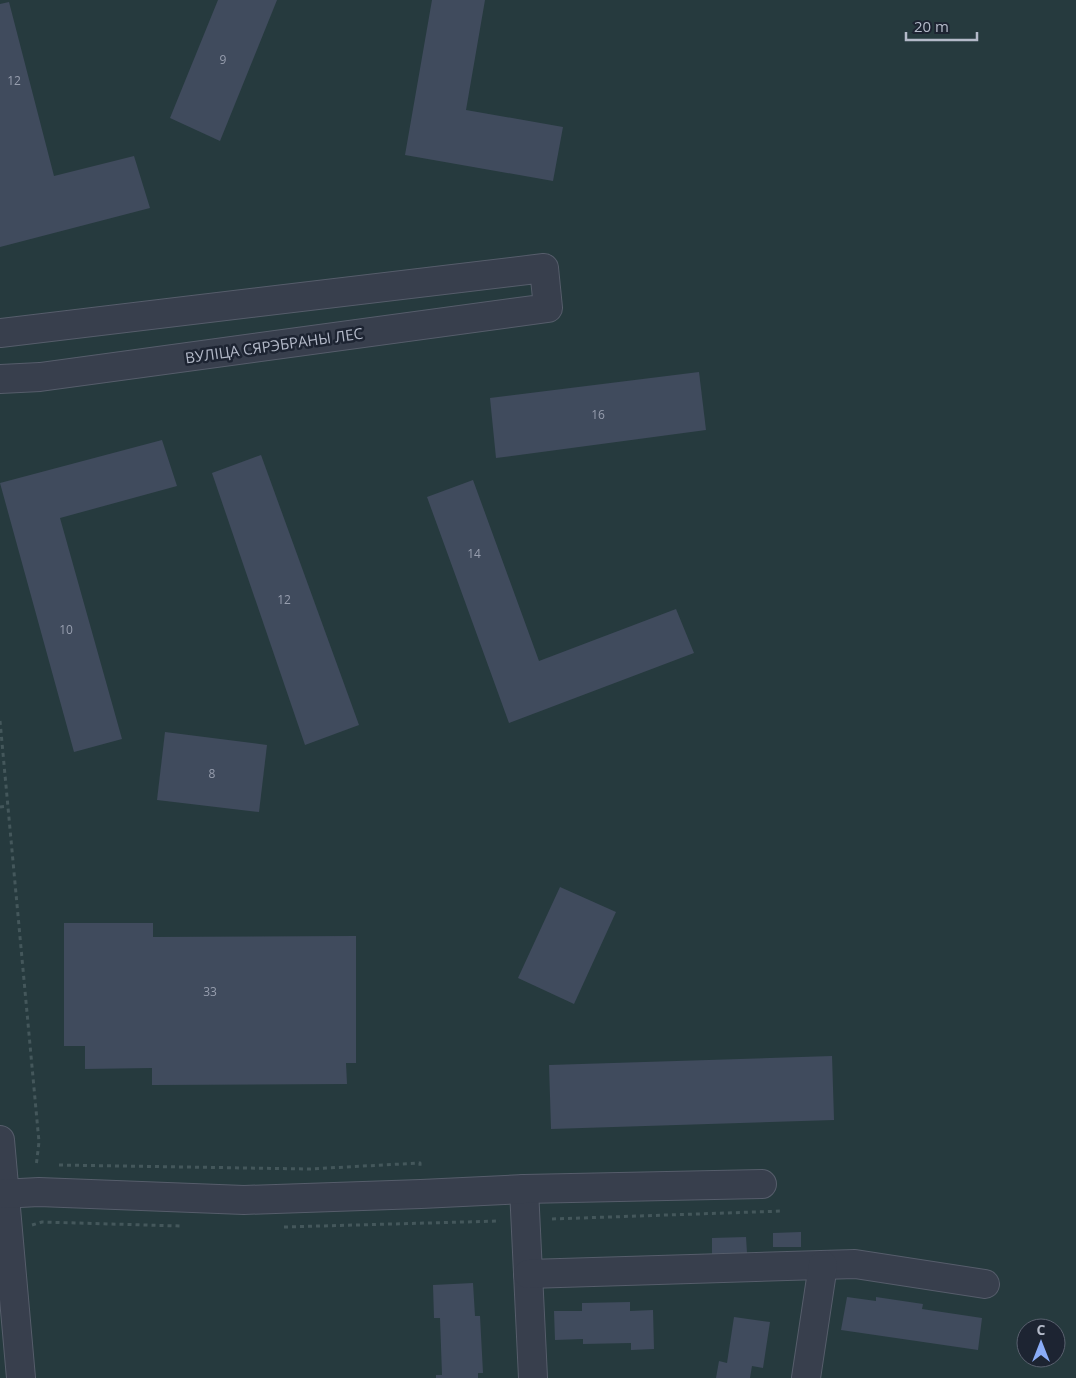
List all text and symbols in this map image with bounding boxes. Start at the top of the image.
scale bar [906,10,977,42]
text: 20 m [914,16,949,36]
house number: 9 [220,51,227,68]
house number: 12 [7,72,21,89]
street label: ВУЛІЦА СЯРЭБРАНЫ ЛЕС [184,323,364,367]
house number: 16 [591,406,605,423]
house number: 14 [467,545,481,562]
house number: 12 [277,591,291,608]
house number: 10 [59,621,73,638]
house number: 8 [209,765,216,782]
house number: 33 [203,983,217,1000]
north arrow [1016,1318,1066,1368]
text: С [1037,1320,1046,1339]

